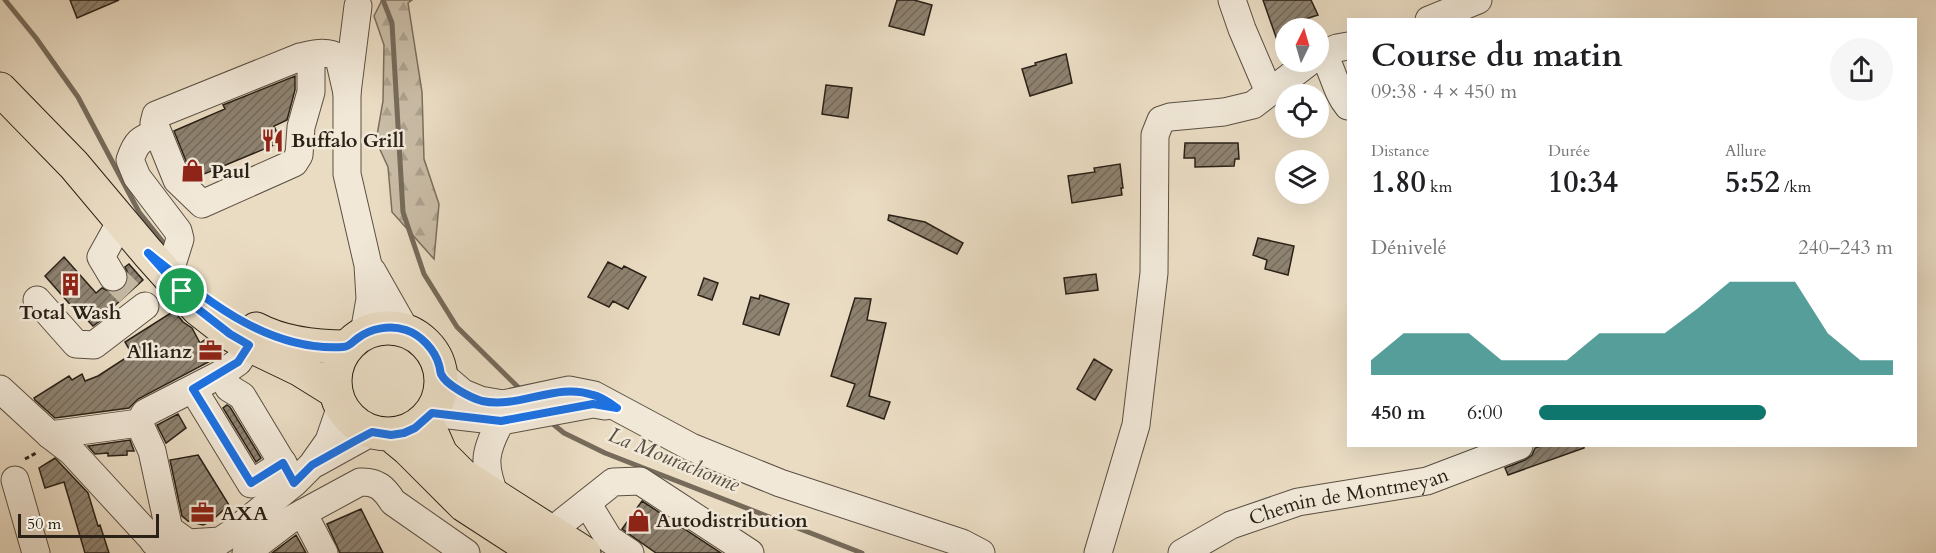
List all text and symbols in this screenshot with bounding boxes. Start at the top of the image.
north arrow [1275,18,1329,72]
map controls [1275,18,1329,204]
text: Course du matin [1371,33,1623,78]
button: share [1830,38,1893,101]
text: 09:38 · 4 × 450 m [1371,78,1517,105]
button: locate [1275,84,1329,138]
restaurant icon: Buffalo Grill [260,127,286,153]
place label: Buffalo Grill [291,127,405,154]
text: Distance [1371,140,1429,162]
text: Durée [1548,140,1590,162]
text: Allure [1725,140,1766,162]
button: layers [1275,150,1329,204]
shop icon: Paul [180,158,206,184]
place label: Paul [211,158,250,185]
text: 1.80 [1371,162,1426,203]
text: 10:34 [1548,162,1618,203]
text: 5:52 [1725,162,1780,203]
text: km [1426,176,1452,198]
text: /km [1780,176,1811,198]
text: Dénivelé [1371,234,1447,261]
text: 240–243 m [1798,234,1893,261]
pin [156,265,207,316]
building icon: Total Wash [57,272,83,298]
icon: arrive [165,274,198,307]
place label: Total Wash [19,299,122,326]
place label: Allianz [126,338,192,365]
office icon: Allianz [197,338,223,364]
text: 450 m [1371,399,1426,426]
text: 6:00 [1467,399,1503,426]
water label: La Mourachonne [604,420,745,500]
street label: Chemin de Montmeyan [1245,460,1453,531]
office icon: AXA [190,500,216,526]
place label: AXA [221,500,268,527]
shop icon: Autodistribution [625,507,651,533]
place label: Autodistribution [656,507,808,534]
scale bar [18,511,159,538]
text: 50 m [27,513,61,535]

